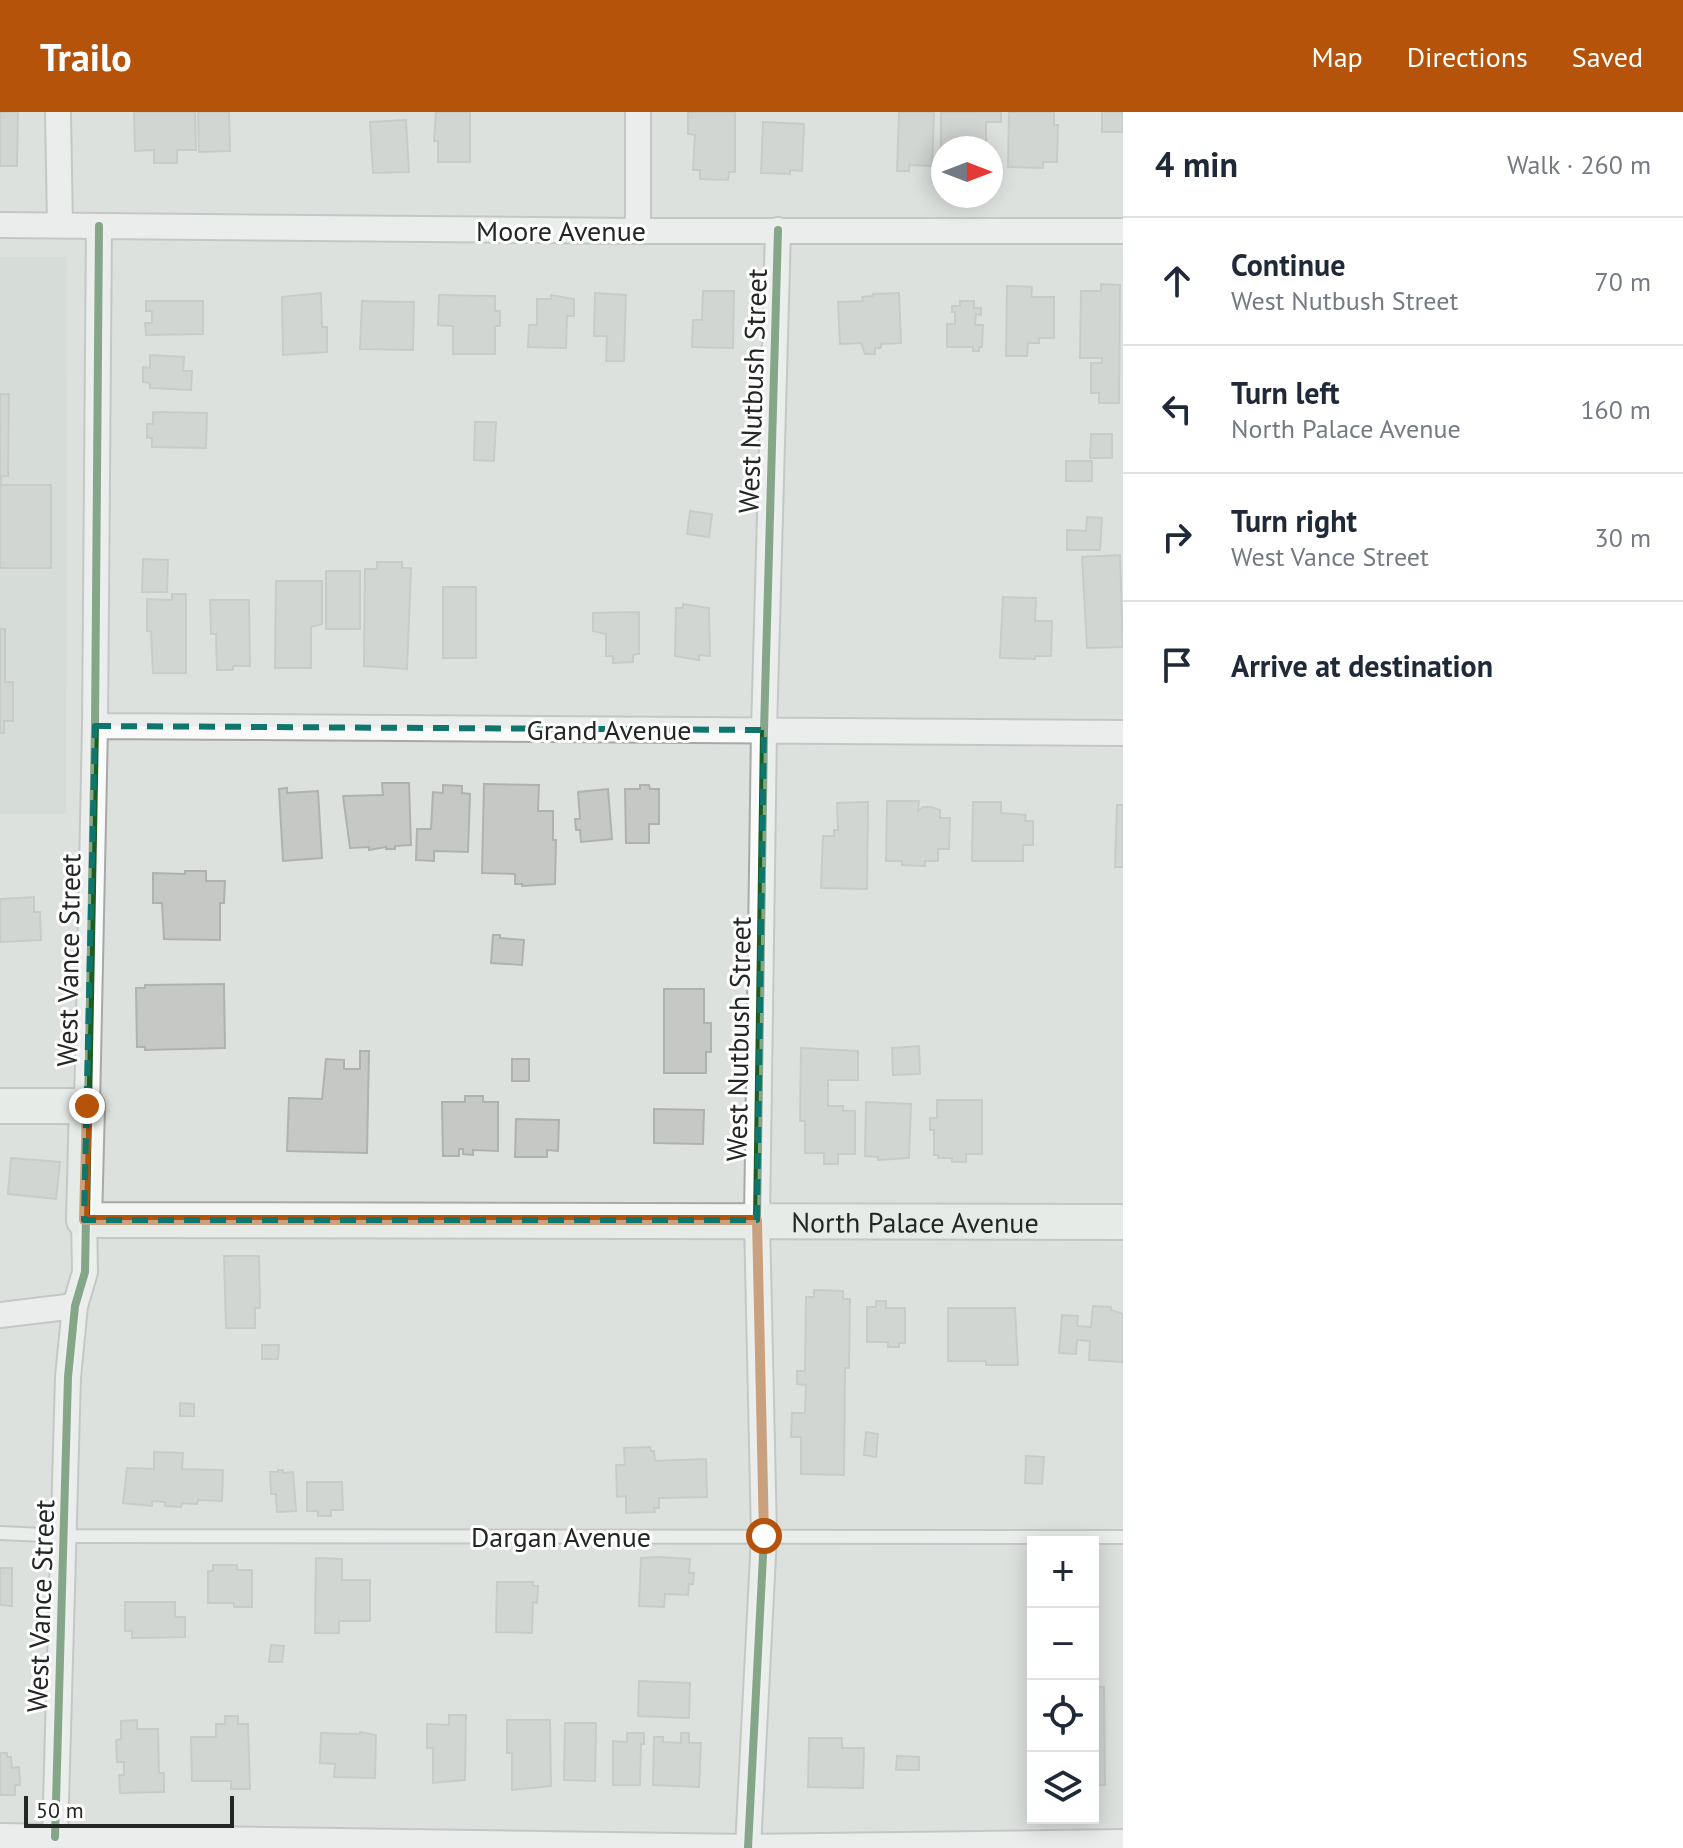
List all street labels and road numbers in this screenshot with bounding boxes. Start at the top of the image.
street label: Moore Avenue [476,212,646,249]
street label: West Nutbush Street [729,268,775,514]
street label: Grand Avenue [527,711,691,748]
street label: West Vance Street [48,853,88,1067]
street label: West Nutbush Street [717,916,759,1162]
street label: North Palace Avenue [791,1203,1039,1240]
street label: West Vance Street [18,1498,62,1713]
street label: Dargan Avenue [471,1518,651,1555]

